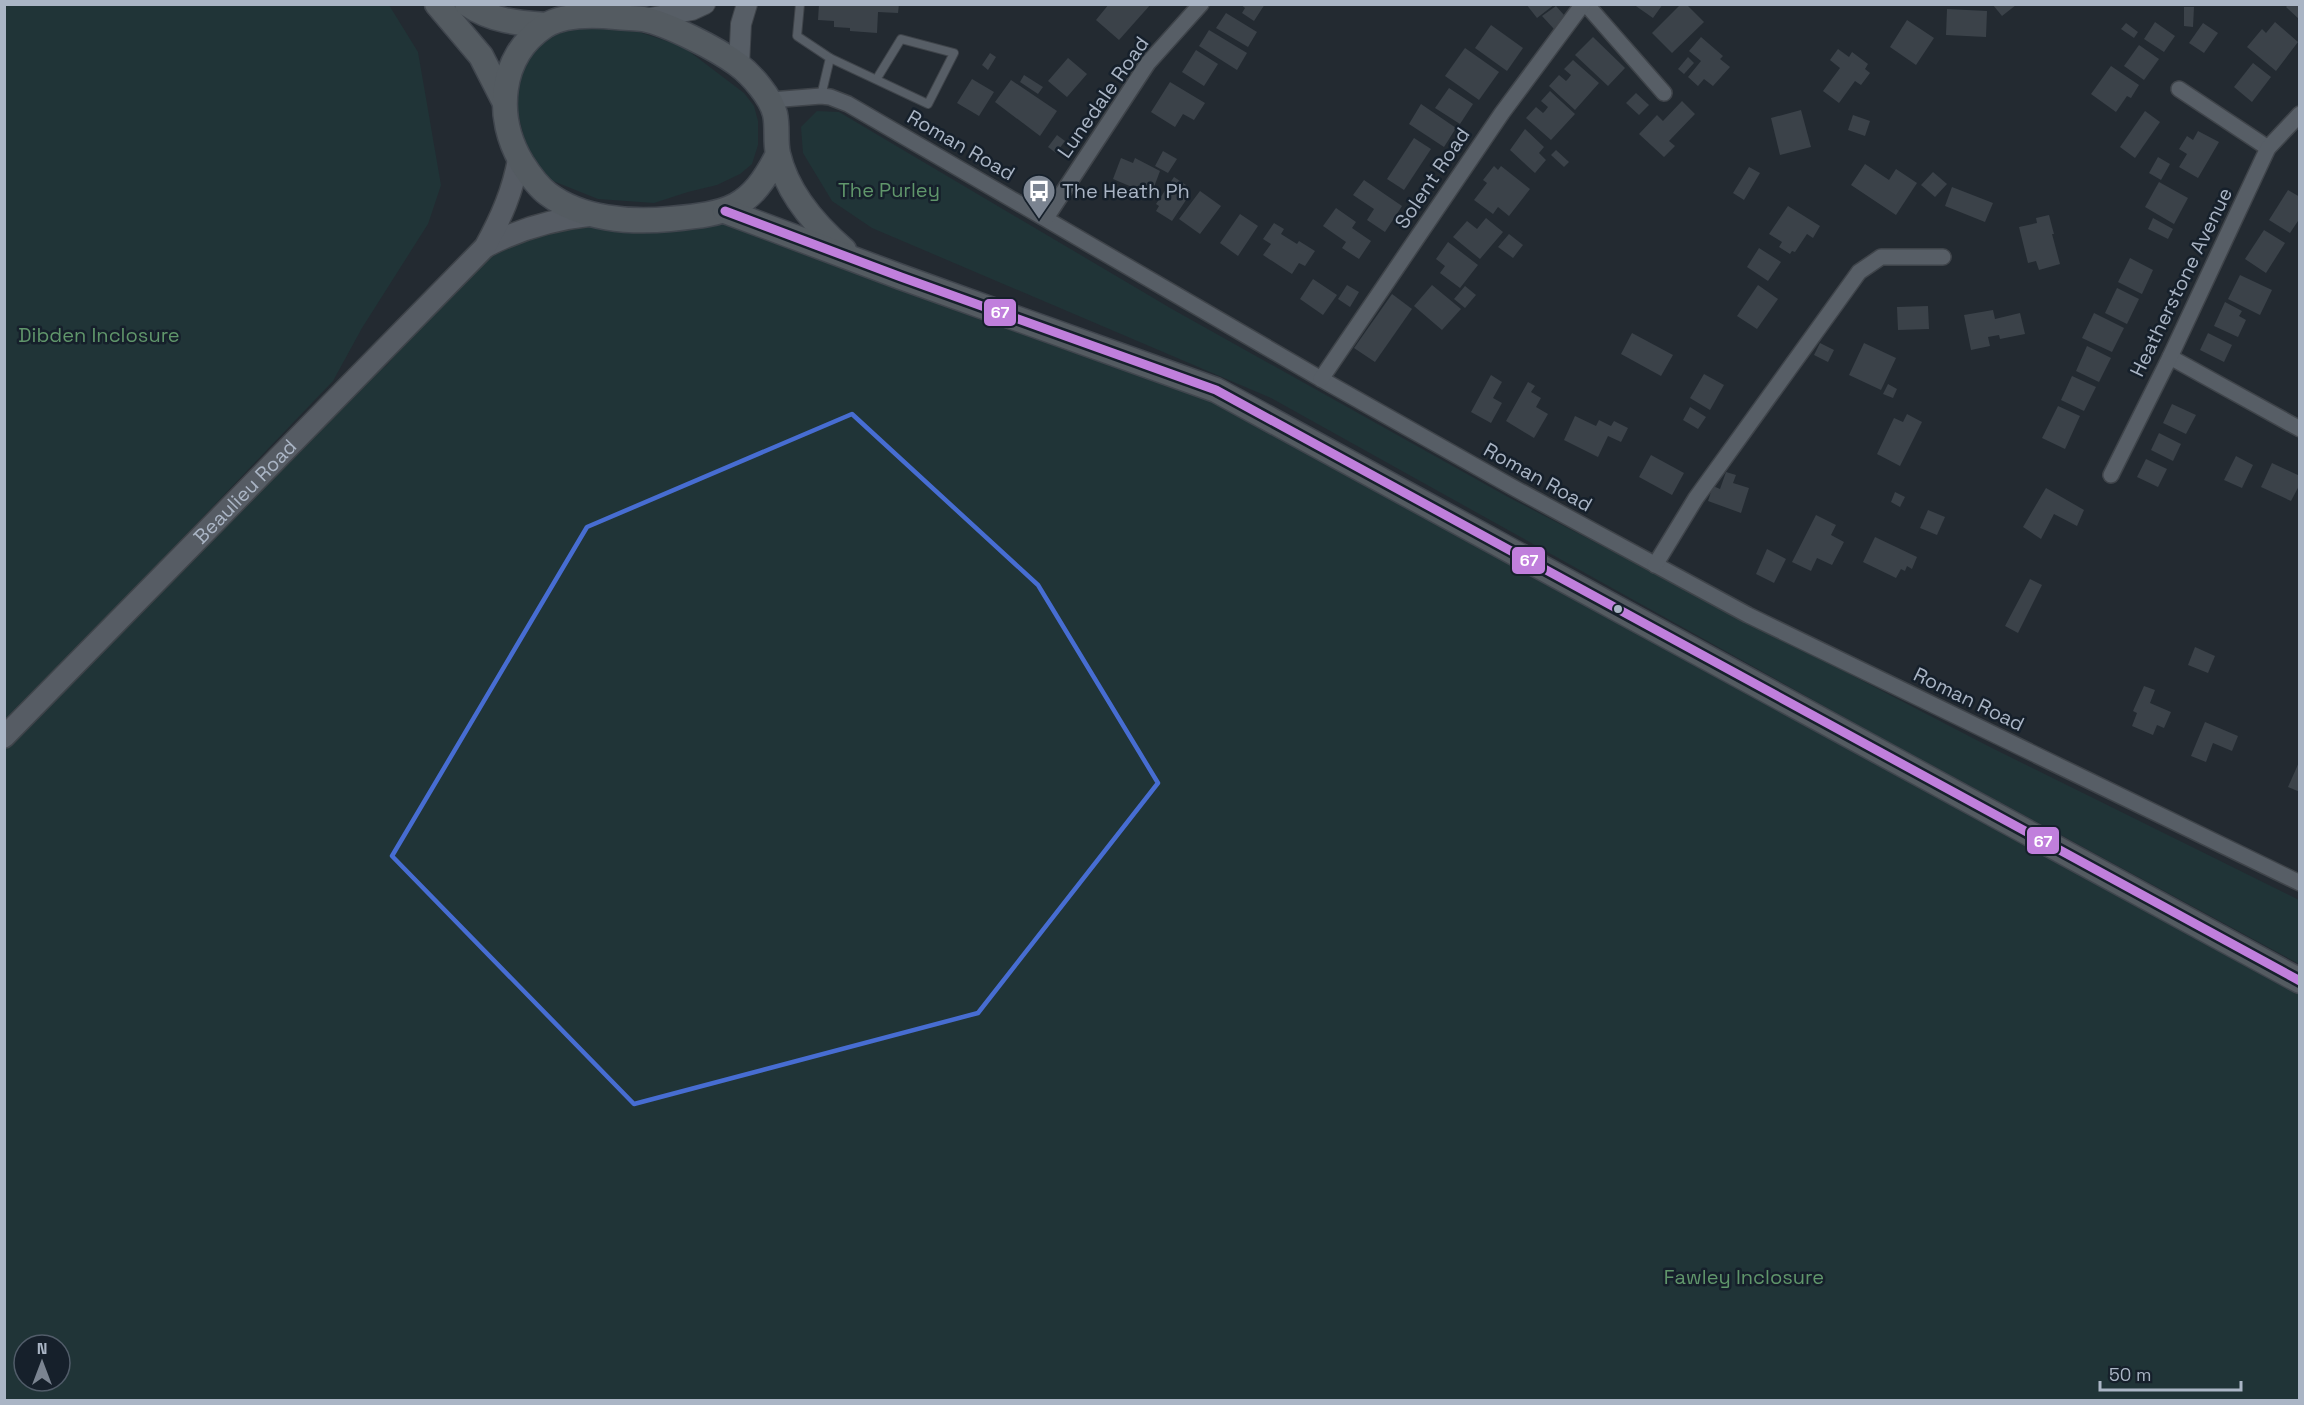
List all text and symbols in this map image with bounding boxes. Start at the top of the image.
street label: Lunedale Road [1051,31,1155,163]
street label: Roman Road [902,104,1020,186]
street label: Solent Road [1389,122,1475,234]
bus stop icon: The Heath Ph [1021,173,1057,220]
park label: The Purley [838,177,940,203]
place label: The Heath Ph [1062,178,1190,204]
street label: Heatherstone Avenue [2124,183,2238,381]
line badge: 67 [983,298,1017,327]
text: 67 [991,302,1009,323]
park label: Dibden Inclosure [18,322,180,348]
street label: Beaulieu Road [188,434,302,549]
street label: Roman Road [1479,436,1597,518]
line badge: 67 [1511,546,1546,575]
text: 67 [1520,550,1538,571]
unlabelled marker [1612,603,1624,615]
street label: Roman Road [1909,661,2029,737]
line badge: 67 [2026,826,2060,855]
text: 67 [2034,831,2052,852]
park label: Fawley Inclosure [1664,1264,1824,1290]
north arrow [12,1333,72,1393]
text: N [37,1338,47,1359]
scale bar [2100,1354,2241,1392]
text: 50 m [2109,1363,2151,1386]

